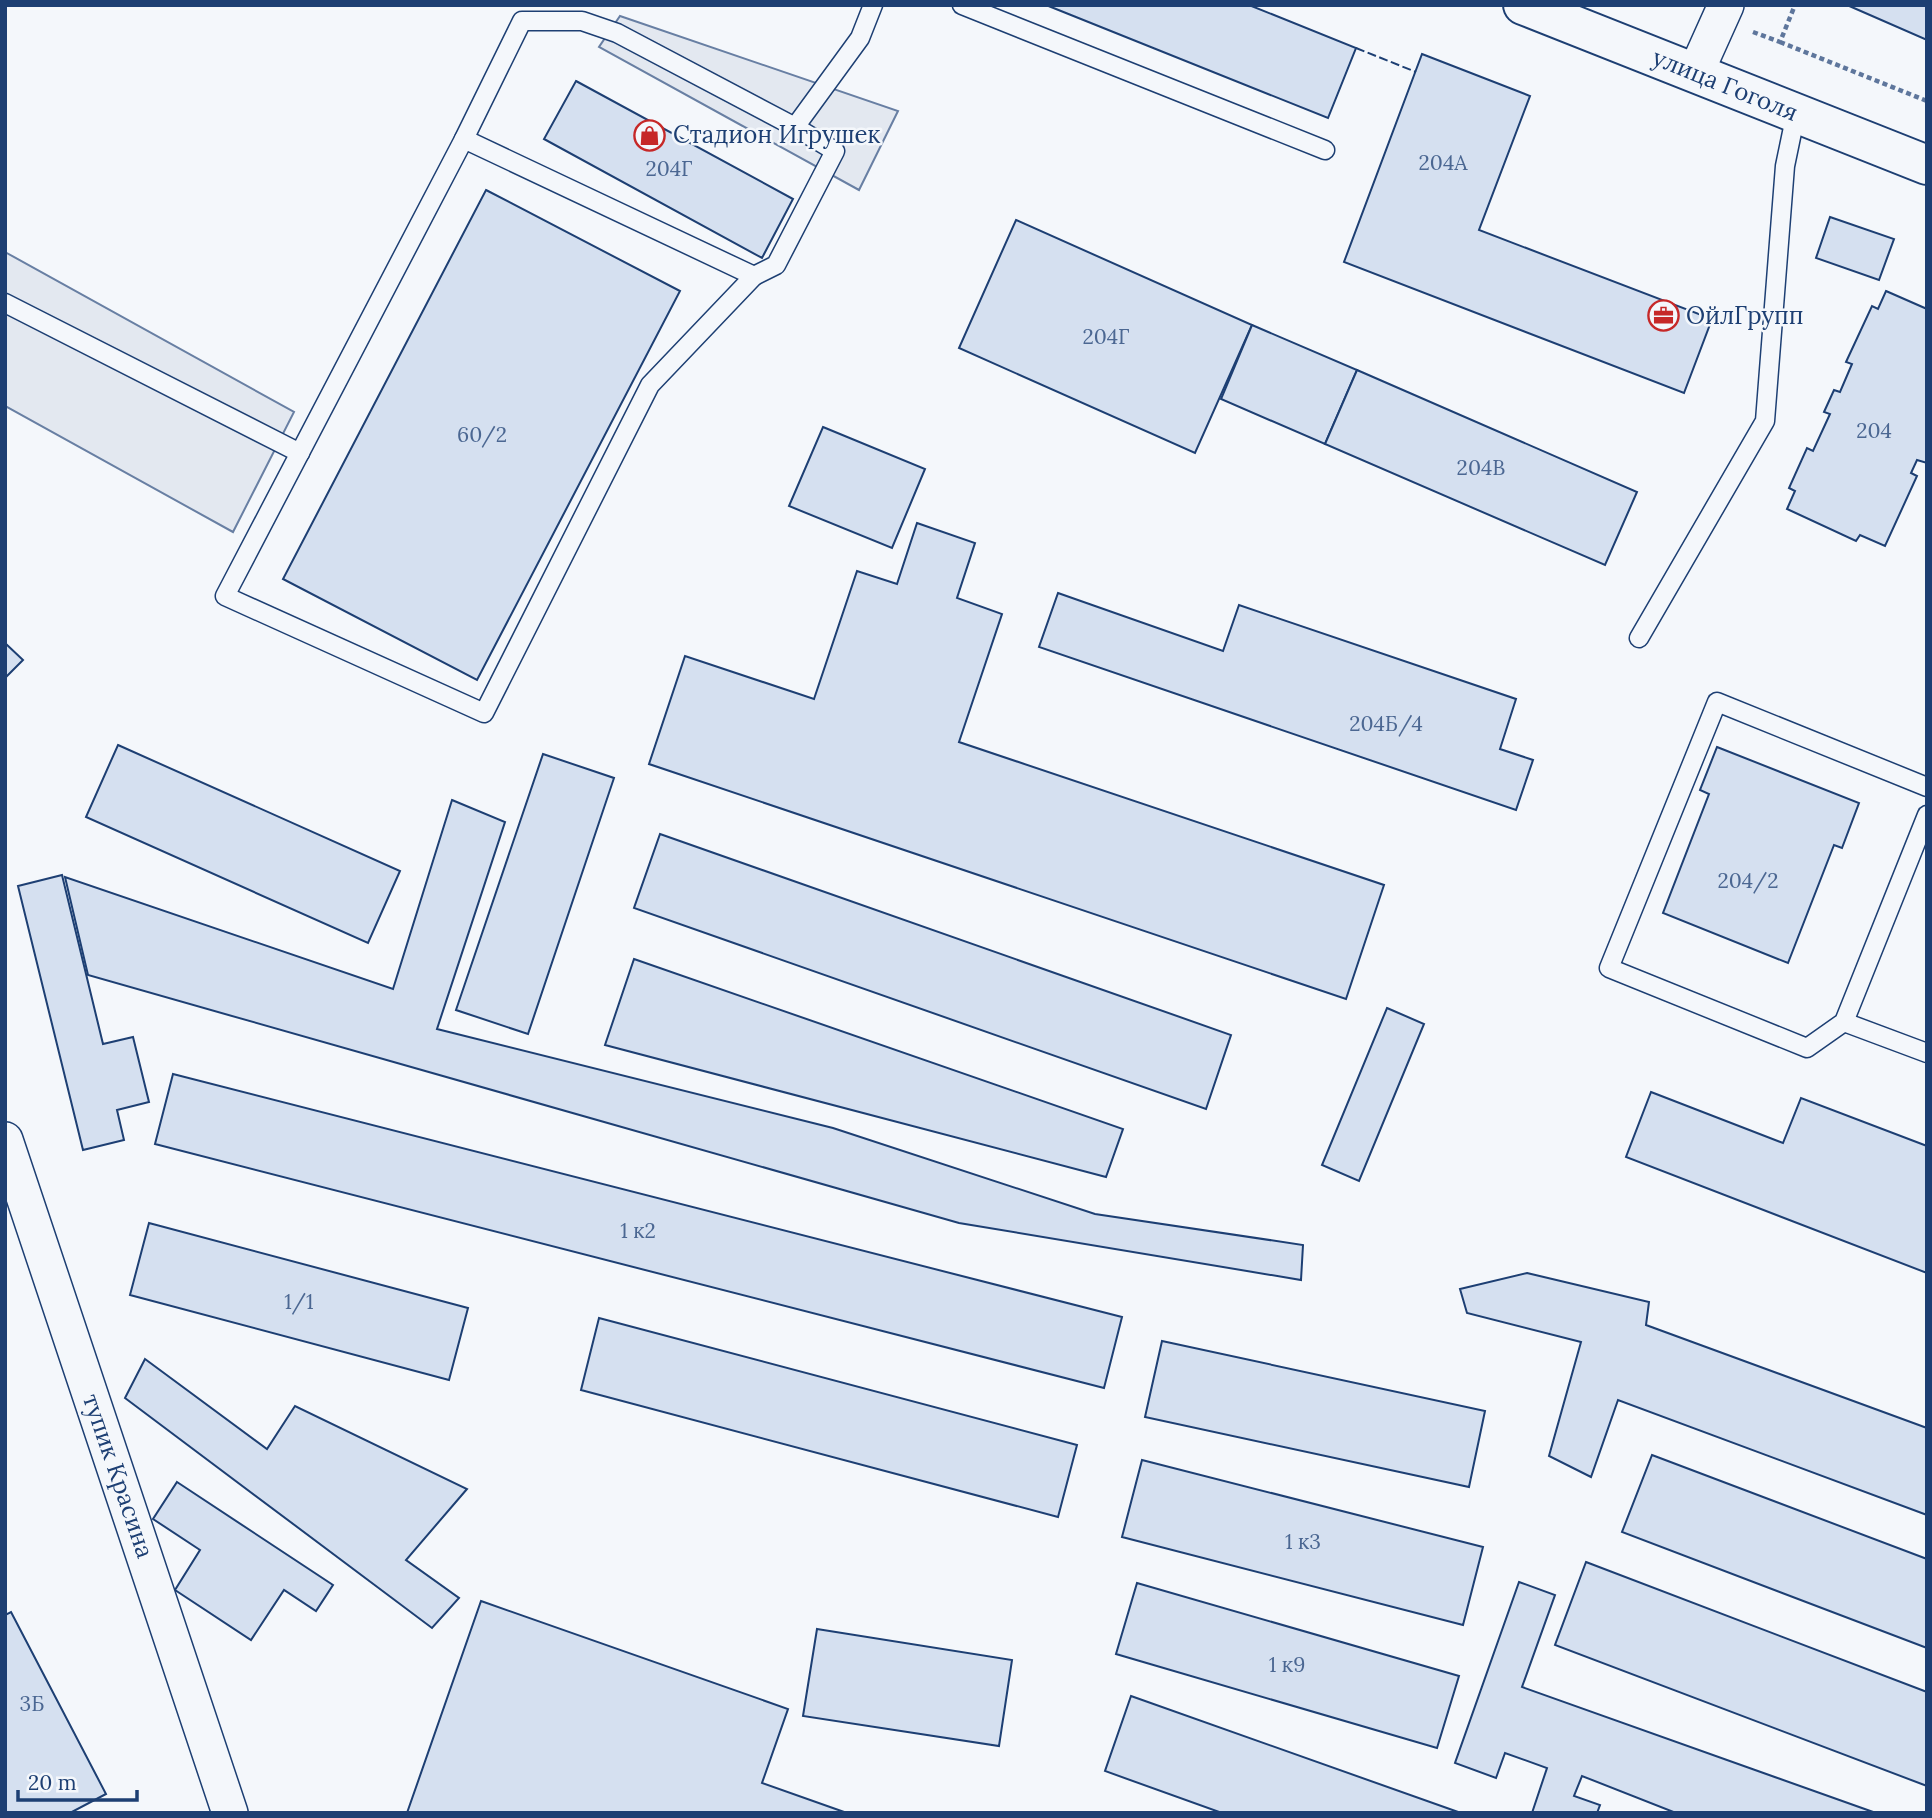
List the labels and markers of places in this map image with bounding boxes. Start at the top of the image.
shop icon: Стадион Игрушек [633,118,667,152]
place label: Стадион Игрушек [673,119,881,150]
office icon: ОйлГрупп [1646,299,1680,333]
place label: ОйлГрупп [1686,300,1804,331]

